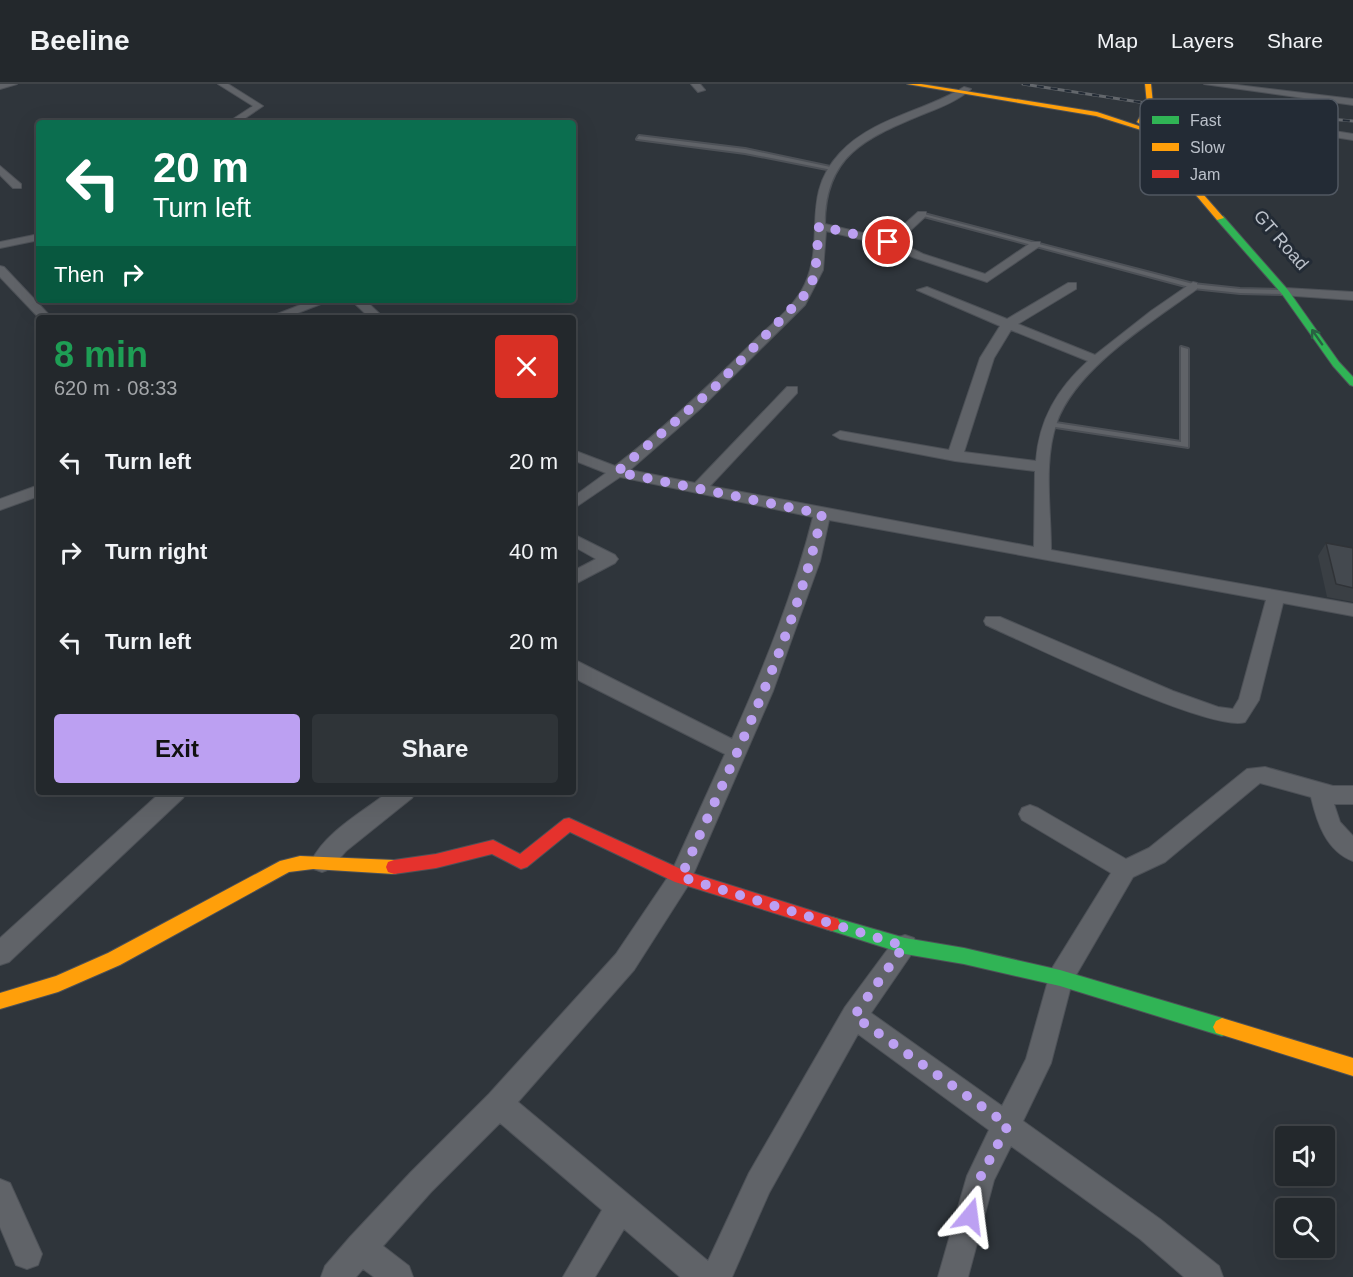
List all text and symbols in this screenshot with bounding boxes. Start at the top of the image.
text: Beeline [30,25,130,56]
text: Map [1097,29,1138,52]
text: Layers [1171,29,1234,52]
text: Share [1267,29,1323,52]
legend [1140,99,1338,195]
text: Fast [1190,112,1222,129]
text: Slow [1190,139,1225,156]
icon: left [54,144,132,222]
text: 20 m [153,144,249,191]
text: Jam [1190,166,1220,183]
text: Turn left [153,193,251,223]
street label: GT Road [1250,206,1312,274]
pin [862,216,913,267]
icon: arrive [871,225,904,258]
icon: right [116,258,149,291]
text: Then [54,262,104,287]
one-way arrow [1311,329,1323,345]
text: 8 min [54,334,148,375]
button: close [495,335,558,398]
text: 620 m · 08:33 [54,377,177,399]
icon: left [54,446,87,479]
text: Turn left [105,449,191,474]
text: 20 m [509,449,558,474]
icon: right [54,536,87,569]
text: Turn right [105,539,207,564]
text: 40 m [509,539,558,564]
icon: left [54,626,87,659]
text: Turn left [105,629,191,654]
text: 20 m [509,629,558,654]
button: Exit [54,714,300,783]
button: Share [312,714,558,783]
map controls [1275,1126,1335,1258]
button: sound [1275,1126,1335,1186]
position arrow [938,1184,1002,1248]
button: search [1275,1198,1335,1258]

